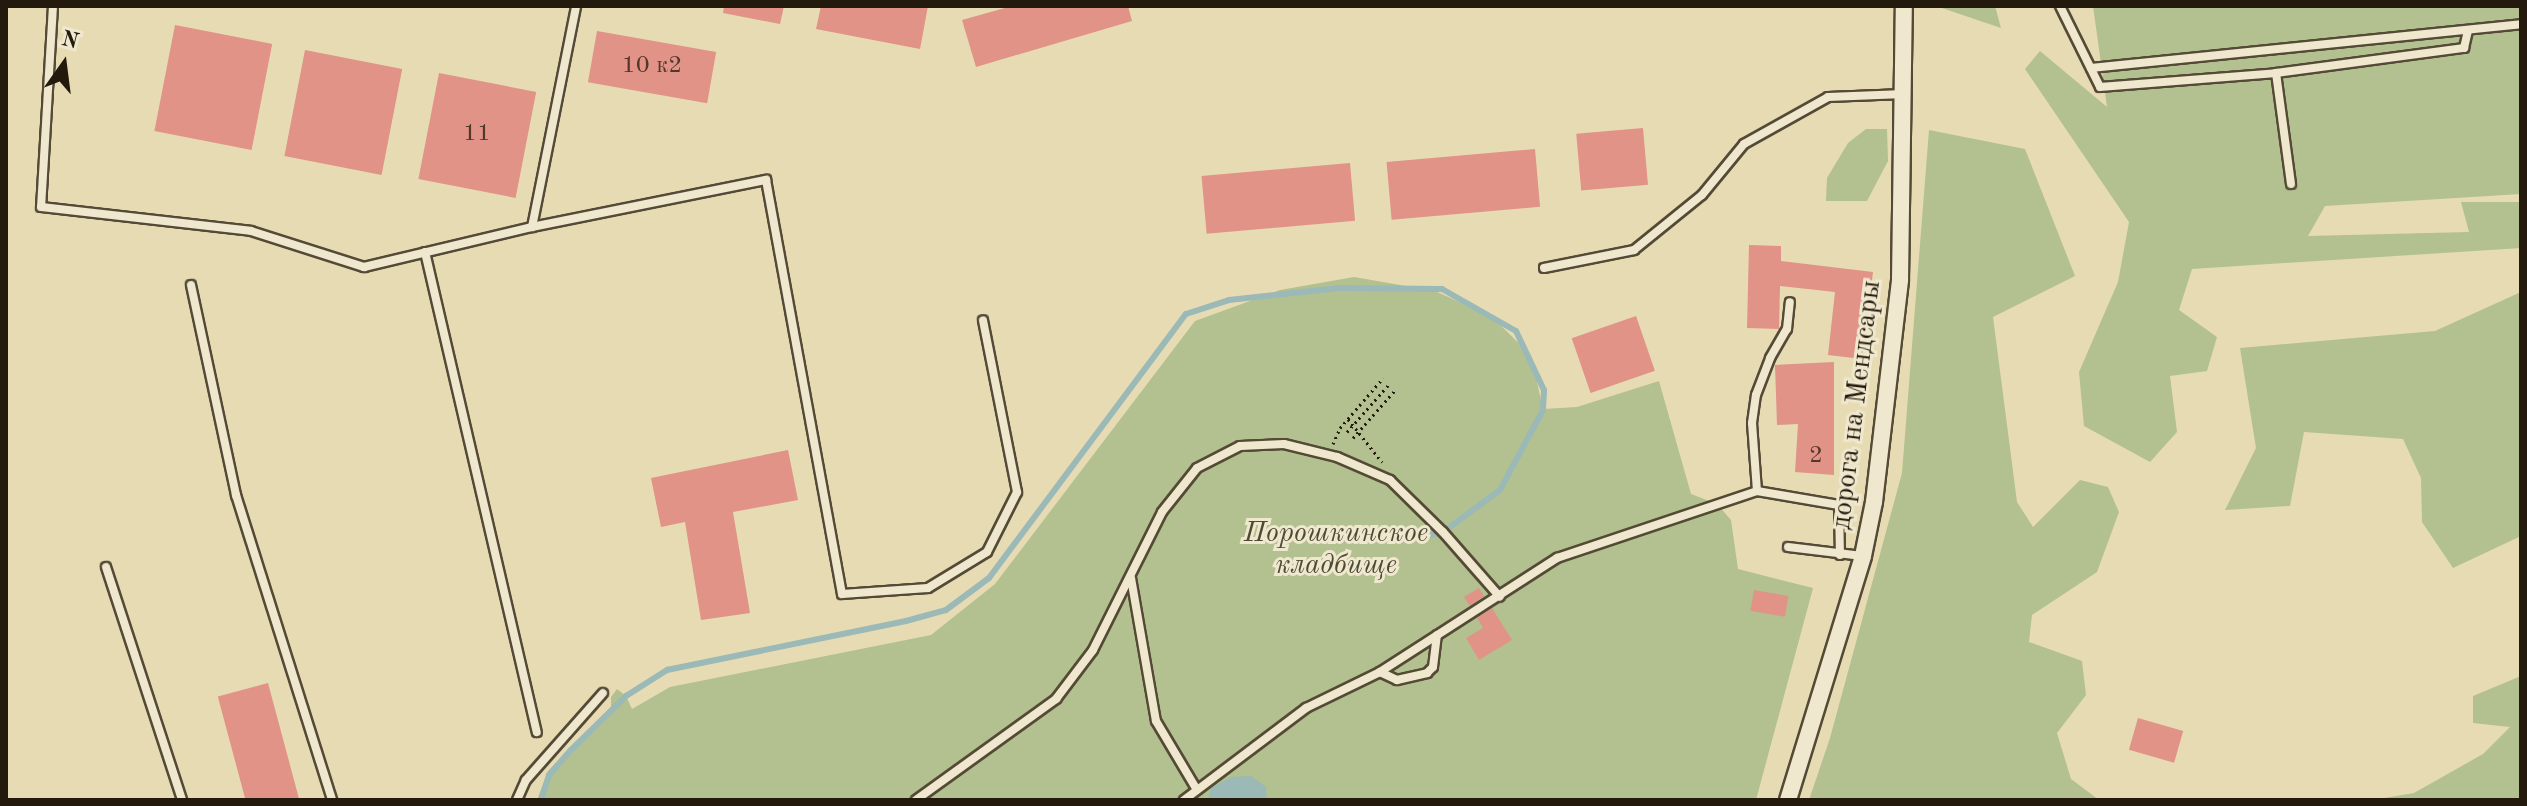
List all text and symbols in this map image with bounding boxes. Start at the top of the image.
north arrow [24,24,104,104]
text: N [59,28,81,53]
house number: 10 к2 [622,53,682,81]
house number: 11 [463,121,491,149]
street label: дорога на Мендсары [1825,279,1889,531]
house number: 2 [1809,443,1823,471]
park label: Порошкинское кладбище [1244,517,1428,583]

